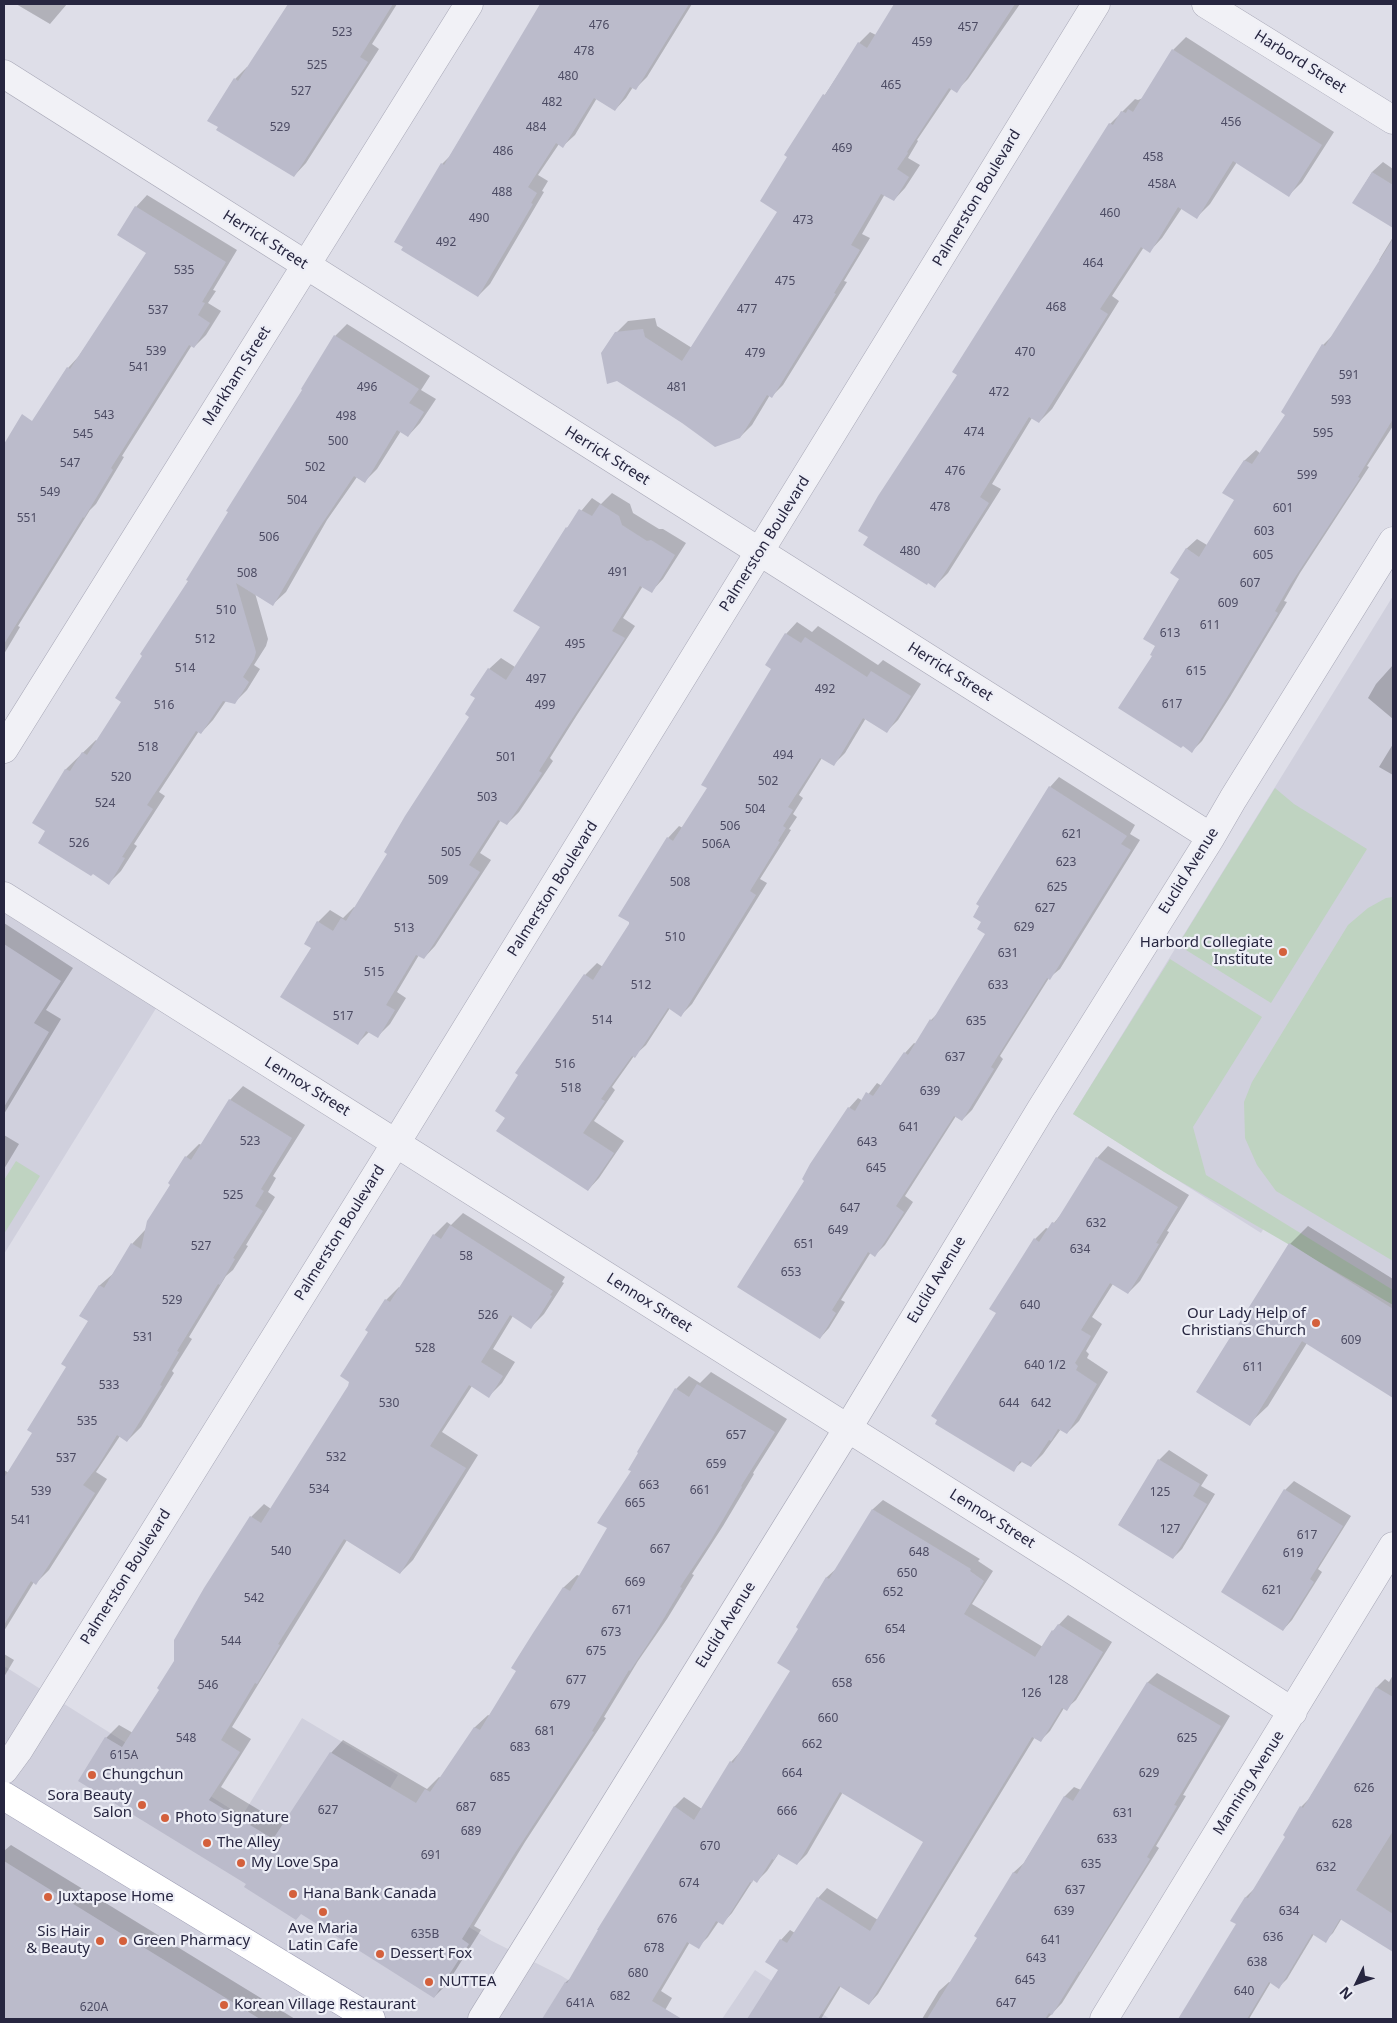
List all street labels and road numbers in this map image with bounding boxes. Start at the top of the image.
street label: Harbord Street [1251,27,1349,97]
street label: Palmerston Boulevard [929,126,1025,270]
street label: Herrick Street [219,207,311,273]
street label: Markham Street [199,323,275,429]
street label: Herrick Street [561,423,653,489]
street label: Palmerston Boulevard [716,473,814,615]
street label: Herrick Street [904,639,996,705]
street label: Palmerston Boulevard [504,818,602,960]
street label: Euclid Avenue [1155,825,1223,917]
street label: Lennox Street [261,1054,353,1120]
street label: Palmerston Boulevard [291,1162,389,1304]
street label: Euclid Avenue [904,1233,970,1327]
street label: Lennox Street [603,1270,695,1336]
street label: Lennox Street [946,1486,1038,1552]
street label: Palmerston Boulevard [77,1506,175,1648]
street label: Euclid Avenue [692,1579,760,1671]
street label: Manning Avenue [1210,1728,1288,1838]

